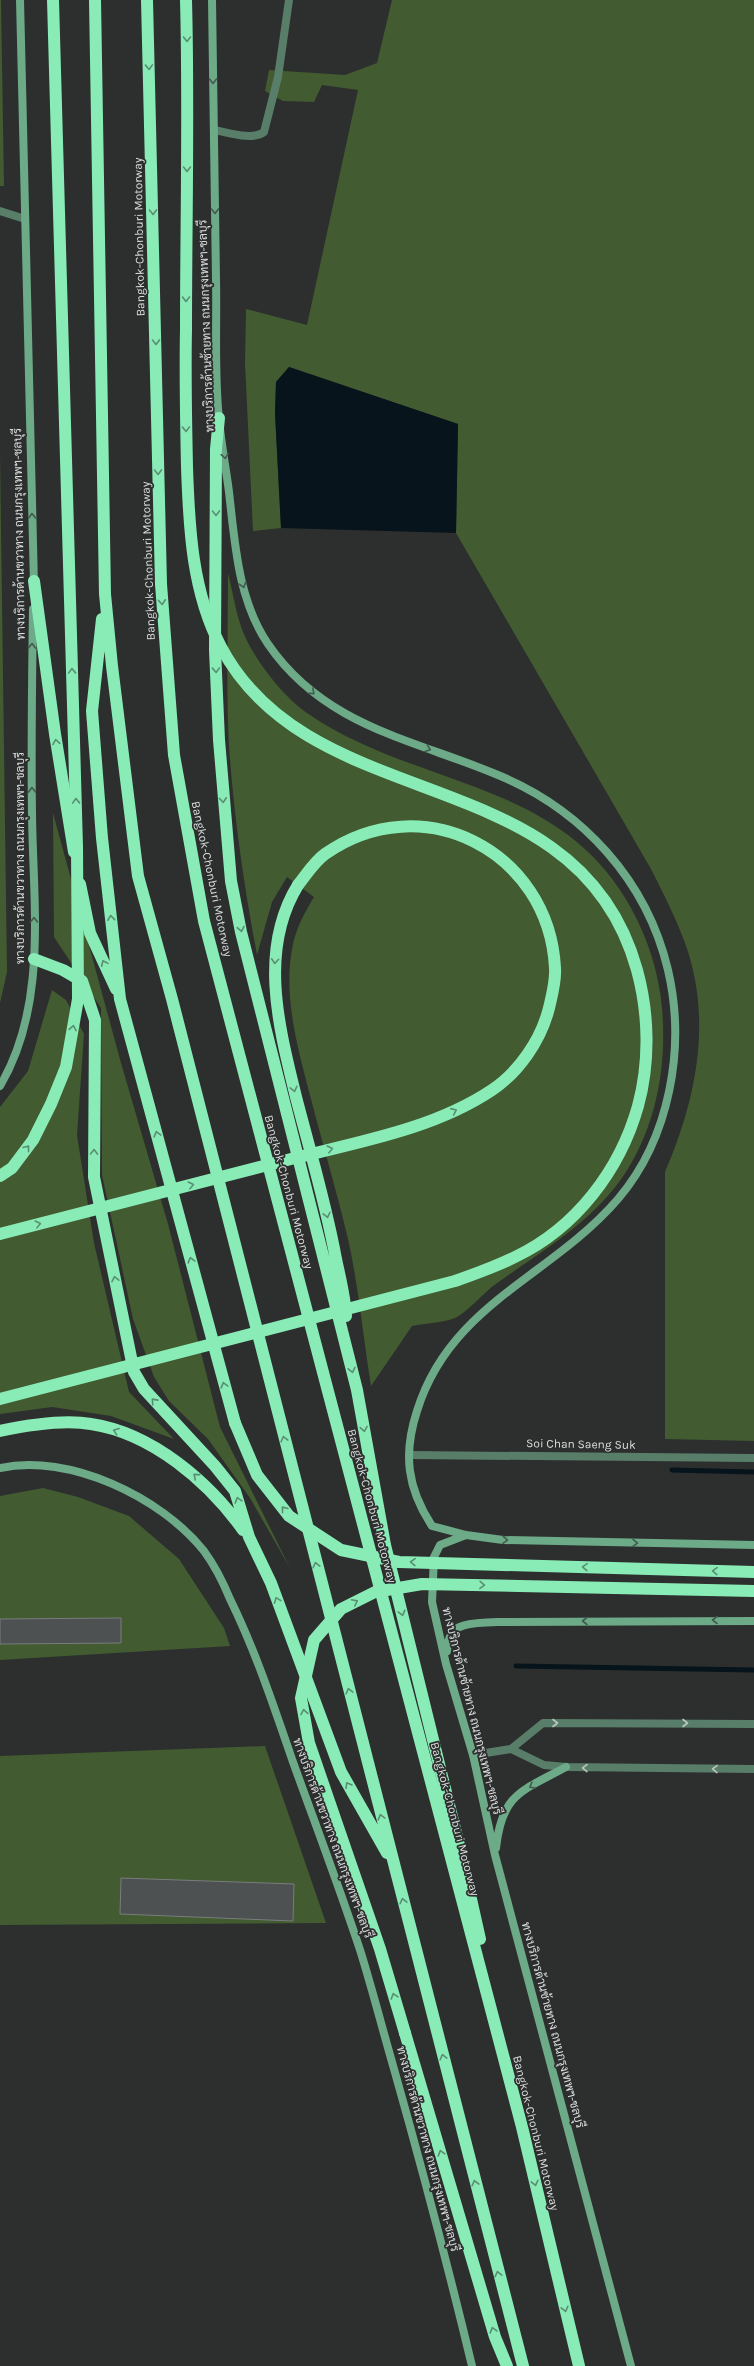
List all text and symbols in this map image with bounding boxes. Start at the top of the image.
one-way arrow [183,36,191,42]
one-way arrow [145,64,153,70]
one-way arrow [209,78,217,84]
street label: Bangkok-Chonburi Motorway [131,157,147,317]
one-way arrow [183,166,191,172]
one-way arrow [211,208,219,214]
one-way arrow [149,209,157,215]
street label: ทางบริการด้านซ้ายทาง ถนนกรุงเทพฯ-ชลบุรี [194,219,219,433]
one-way arrow [182,296,190,302]
one-way arrow [151,339,160,345]
one-way arrow [182,426,190,432]
street label: ทางบริการด้านขวาทาง ถนนกรุงเทพฯ-ชลบุรี [9,428,30,640]
one-way arrow [220,453,228,459]
one-way arrow [154,469,162,475]
street label: Bangkok-Chonburi Motorway [138,481,158,641]
one-way arrow [212,510,221,516]
one-way arrow [28,513,37,519]
one-way arrow [238,581,247,588]
one-way arrow [157,599,166,605]
one-way arrow [28,643,37,649]
one-way arrow [212,667,220,673]
one-way arrow [68,668,76,674]
one-way arrow [307,687,315,695]
one-way arrow [52,739,61,745]
one-way arrow [424,744,431,752]
street label: ทางบริการด้านขวาทาง ถนนกรุงเทพฯ-ชลบุรี [12,752,29,964]
one-way arrow [28,787,36,793]
one-way arrow [218,797,227,803]
one-way arrow [72,798,80,804]
street label: Bangkok-Chonburi Motorway [189,800,235,959]
one-way arrow [107,915,116,922]
one-way arrow [30,917,38,923]
one-way arrow [236,926,244,932]
one-way arrow [271,958,280,964]
one-way arrow [101,960,109,967]
one-way arrow [68,1025,77,1031]
one-way arrow [290,1086,298,1093]
one-way arrow [451,1107,458,1115]
street label: Bangkok-Chonburi Motorway [262,1113,316,1271]
one-way arrow [153,1131,162,1138]
one-way arrow [327,1145,333,1153]
one-way arrow [22,1146,29,1153]
one-way arrow [90,1149,98,1155]
one-way arrow [188,1181,194,1189]
one-way arrow [322,1212,330,1218]
one-way arrow [34,1220,41,1229]
one-way arrow [187,1256,195,1263]
one-way arrow [111,1276,120,1283]
one-way arrow [348,1366,356,1373]
one-way arrow [221,1382,229,1389]
one-way arrow [152,1398,159,1406]
one-way arrow [359,1425,368,1432]
street label: Bangkok-Chonburi Motorway [345,1427,399,1585]
one-way arrow [113,1428,120,1436]
one-way arrow [281,1436,289,1442]
street label: Soi Chan Saeng Suk [526,1436,636,1452]
one-way arrow [193,1474,200,1481]
one-way arrow [234,1496,243,1503]
one-way arrow [281,1507,288,1514]
one-way arrow [502,1536,508,1544]
one-way arrow [632,1539,638,1547]
one-way arrow [410,1558,416,1567]
one-way arrow [313,1562,321,1568]
one-way arrow [582,1563,588,1572]
one-way arrow [712,1567,718,1575]
one-way arrow [479,1581,485,1589]
one-way arrow [273,1596,281,1603]
one-way arrow [350,1599,358,1607]
street label: ทางบริการด้านซ้ายทาง ถนนกรุงเทพฯ-ชลบุรี [437,1606,506,1817]
one-way arrow [397,1609,406,1616]
one-way arrow [712,1616,718,1624]
one-way arrow [582,1617,588,1625]
one-way arrow [345,1688,353,1694]
one-way arrow [300,1709,309,1715]
one-way arrow [552,1719,558,1727]
one-way arrow [682,1719,688,1727]
street label: ทางบริการด้านขวาทาง ถนนกรุงเทพฯ-ชลบุรี [288,1736,377,1941]
street label: Bangkok-Chonburi Motorway [428,1740,482,1898]
one-way arrow [582,1763,588,1772]
one-way arrow [712,1765,718,1773]
one-way arrow [529,1781,536,1788]
one-way arrow [346,1782,353,1789]
one-way arrow [378,1813,386,1820]
one-way arrow [400,1898,408,1904]
street label: ทางบริการด้านซ้ายทาง ถนนกรุงเทพฯ-ชลบุรี [517,1920,588,2130]
one-way arrow [390,1992,399,1999]
street label: ทางบริการด้านขวาทาง ถนนกรุงเทพฯ-ชลบุรี [392,2044,463,2254]
one-way arrow [439,2054,447,2060]
street label: Bangkok-Chonburi Motorway [510,2054,562,2212]
one-way arrow [437,2149,446,2156]
one-way arrow [471,2180,480,2187]
one-way arrow [530,2180,538,2186]
one-way arrow [495,2271,503,2277]
one-way arrow [561,2306,569,2312]
one-way arrow [489,2326,498,2333]

